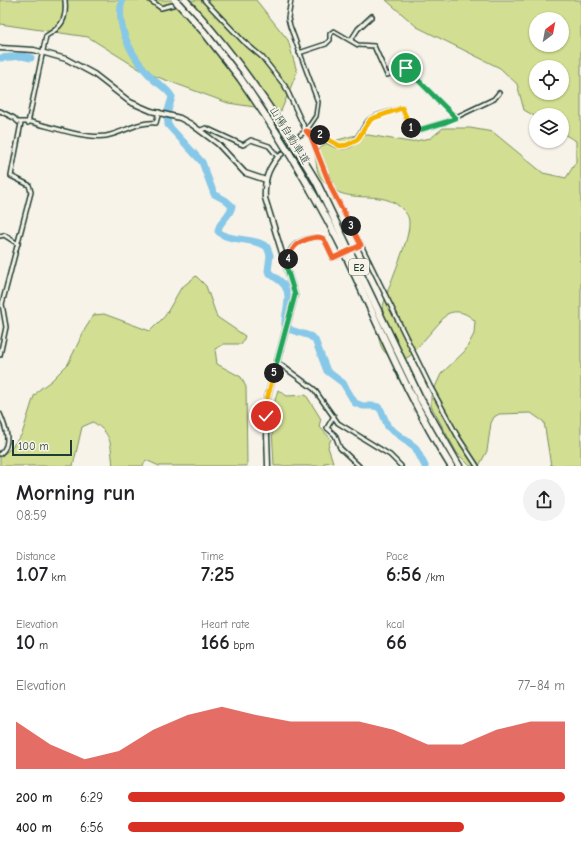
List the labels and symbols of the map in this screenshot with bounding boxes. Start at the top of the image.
north arrow [529,12,569,52]
pin [389,51,423,85]
street label: 山陽自動車道 [267,104,313,167]
pin: 1 [401,118,421,138]
pin: 2 [310,125,330,145]
pin: 3 [341,216,361,236]
pin: 4 [278,249,298,269]
road number: E2 [349,259,369,275]
pin: 5 [264,363,284,383]
pin [249,399,283,433]
scale bar [12,438,72,457]

